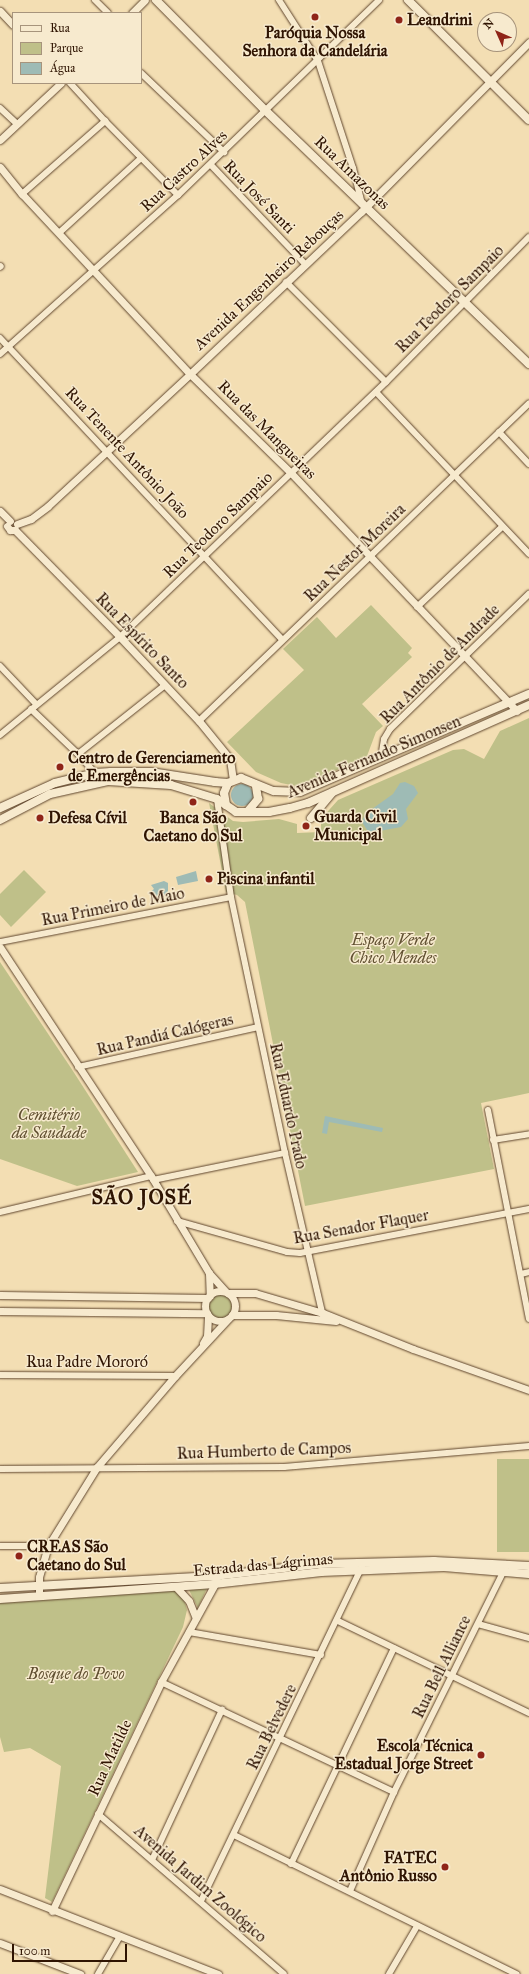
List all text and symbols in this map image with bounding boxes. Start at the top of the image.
place label: Leandrini [407,10,472,30]
legend [12,12,142,84]
marker: Paróquia Nossa Senhora da Candelária [310,12,320,22]
north arrow [477,12,517,52]
marker: Leandrini [394,15,404,25]
text: N [481,16,497,32]
text: Rua [50,21,70,35]
place label: Paróquia Nossa Senhora da Candelária [242,23,388,61]
text: Parque [50,41,83,55]
text: Água [50,61,75,75]
street label: Rua Castro Alves [137,126,231,216]
street label: Rua Amazonas [310,132,394,214]
street label: Rua José Santi [219,156,299,238]
street label: Avenida Engenheiro Rebouças [190,206,348,354]
street label: Rua Teodoro Sampaio [392,241,508,357]
street label: Rua das Mangueiras [214,377,320,483]
street label: Rua Tenente Antônio João [61,383,193,523]
street label: Rua Teodoro Sampaio [159,468,277,582]
street label: Rua Nestor Moreira [300,500,410,606]
street label: Rua Espírito Santo [91,589,193,693]
street label: Rua Antônio de Andrade [376,600,504,728]
street label: Avenida Fernando Simonsen [284,712,464,802]
place label: Centro de Gerenciamento de Emergências [68,748,235,786]
marker: Centro de Gerenciamento de Emergências [55,762,65,772]
marker: Banca São Caetano do Sul [188,797,198,807]
place label: Guarda Civil Municipal [314,807,397,845]
place label: Defesa Cívil [48,808,127,828]
place label: Banca São Caetano do Sul [144,808,242,846]
marker: Defesa Cívil [35,813,45,823]
marker: Guarda Civil Municipal [301,821,311,831]
place label: Piscina infantil [217,869,315,889]
marker: Piscina infantil [204,874,214,884]
street label: Rua Primeiro de Maio [40,884,186,930]
park label: Espaço Verde Chico Mendes [349,930,437,968]
street label: Rua Pandiá Calógeras [95,1010,235,1060]
street label: Rua Eduardo Prado [265,1041,311,1171]
park label: Cemitério da Saudade [12,1105,86,1143]
district label: SÃO JOSÉ [92,1185,192,1209]
street label: Rua Senador Flaquer [292,1206,430,1248]
street label: Rua Padre Mororó [26,1352,148,1372]
street label: Rua Humberto de Campos [177,1438,351,1464]
place label: CREAS São Caetano do Sul [27,1537,126,1575]
street label: Estrada das Lágrimas [192,1549,334,1581]
marker: CREAS São Caetano do Sul [14,1551,24,1561]
street label: Rua Bell Alliance [409,1613,475,1721]
park label: Bosque do Povo [27,1664,125,1684]
street label: Rua Belvedere [243,1681,301,1773]
street label: Rua Matilde [84,1717,136,1799]
place label: Escola Técnica Estadual Jorge Street [335,1736,473,1774]
marker: Escola Técnica Estadual Jorge Street [476,1750,486,1760]
street label: Avenida Jardim Zoológico [130,1821,270,1947]
place label: FATEC Antônio Russo [340,1848,437,1886]
marker: FATEC Antônio Russo [440,1862,450,1872]
scale bar [14,1936,129,1962]
text: 100 m [19,1944,50,1958]

